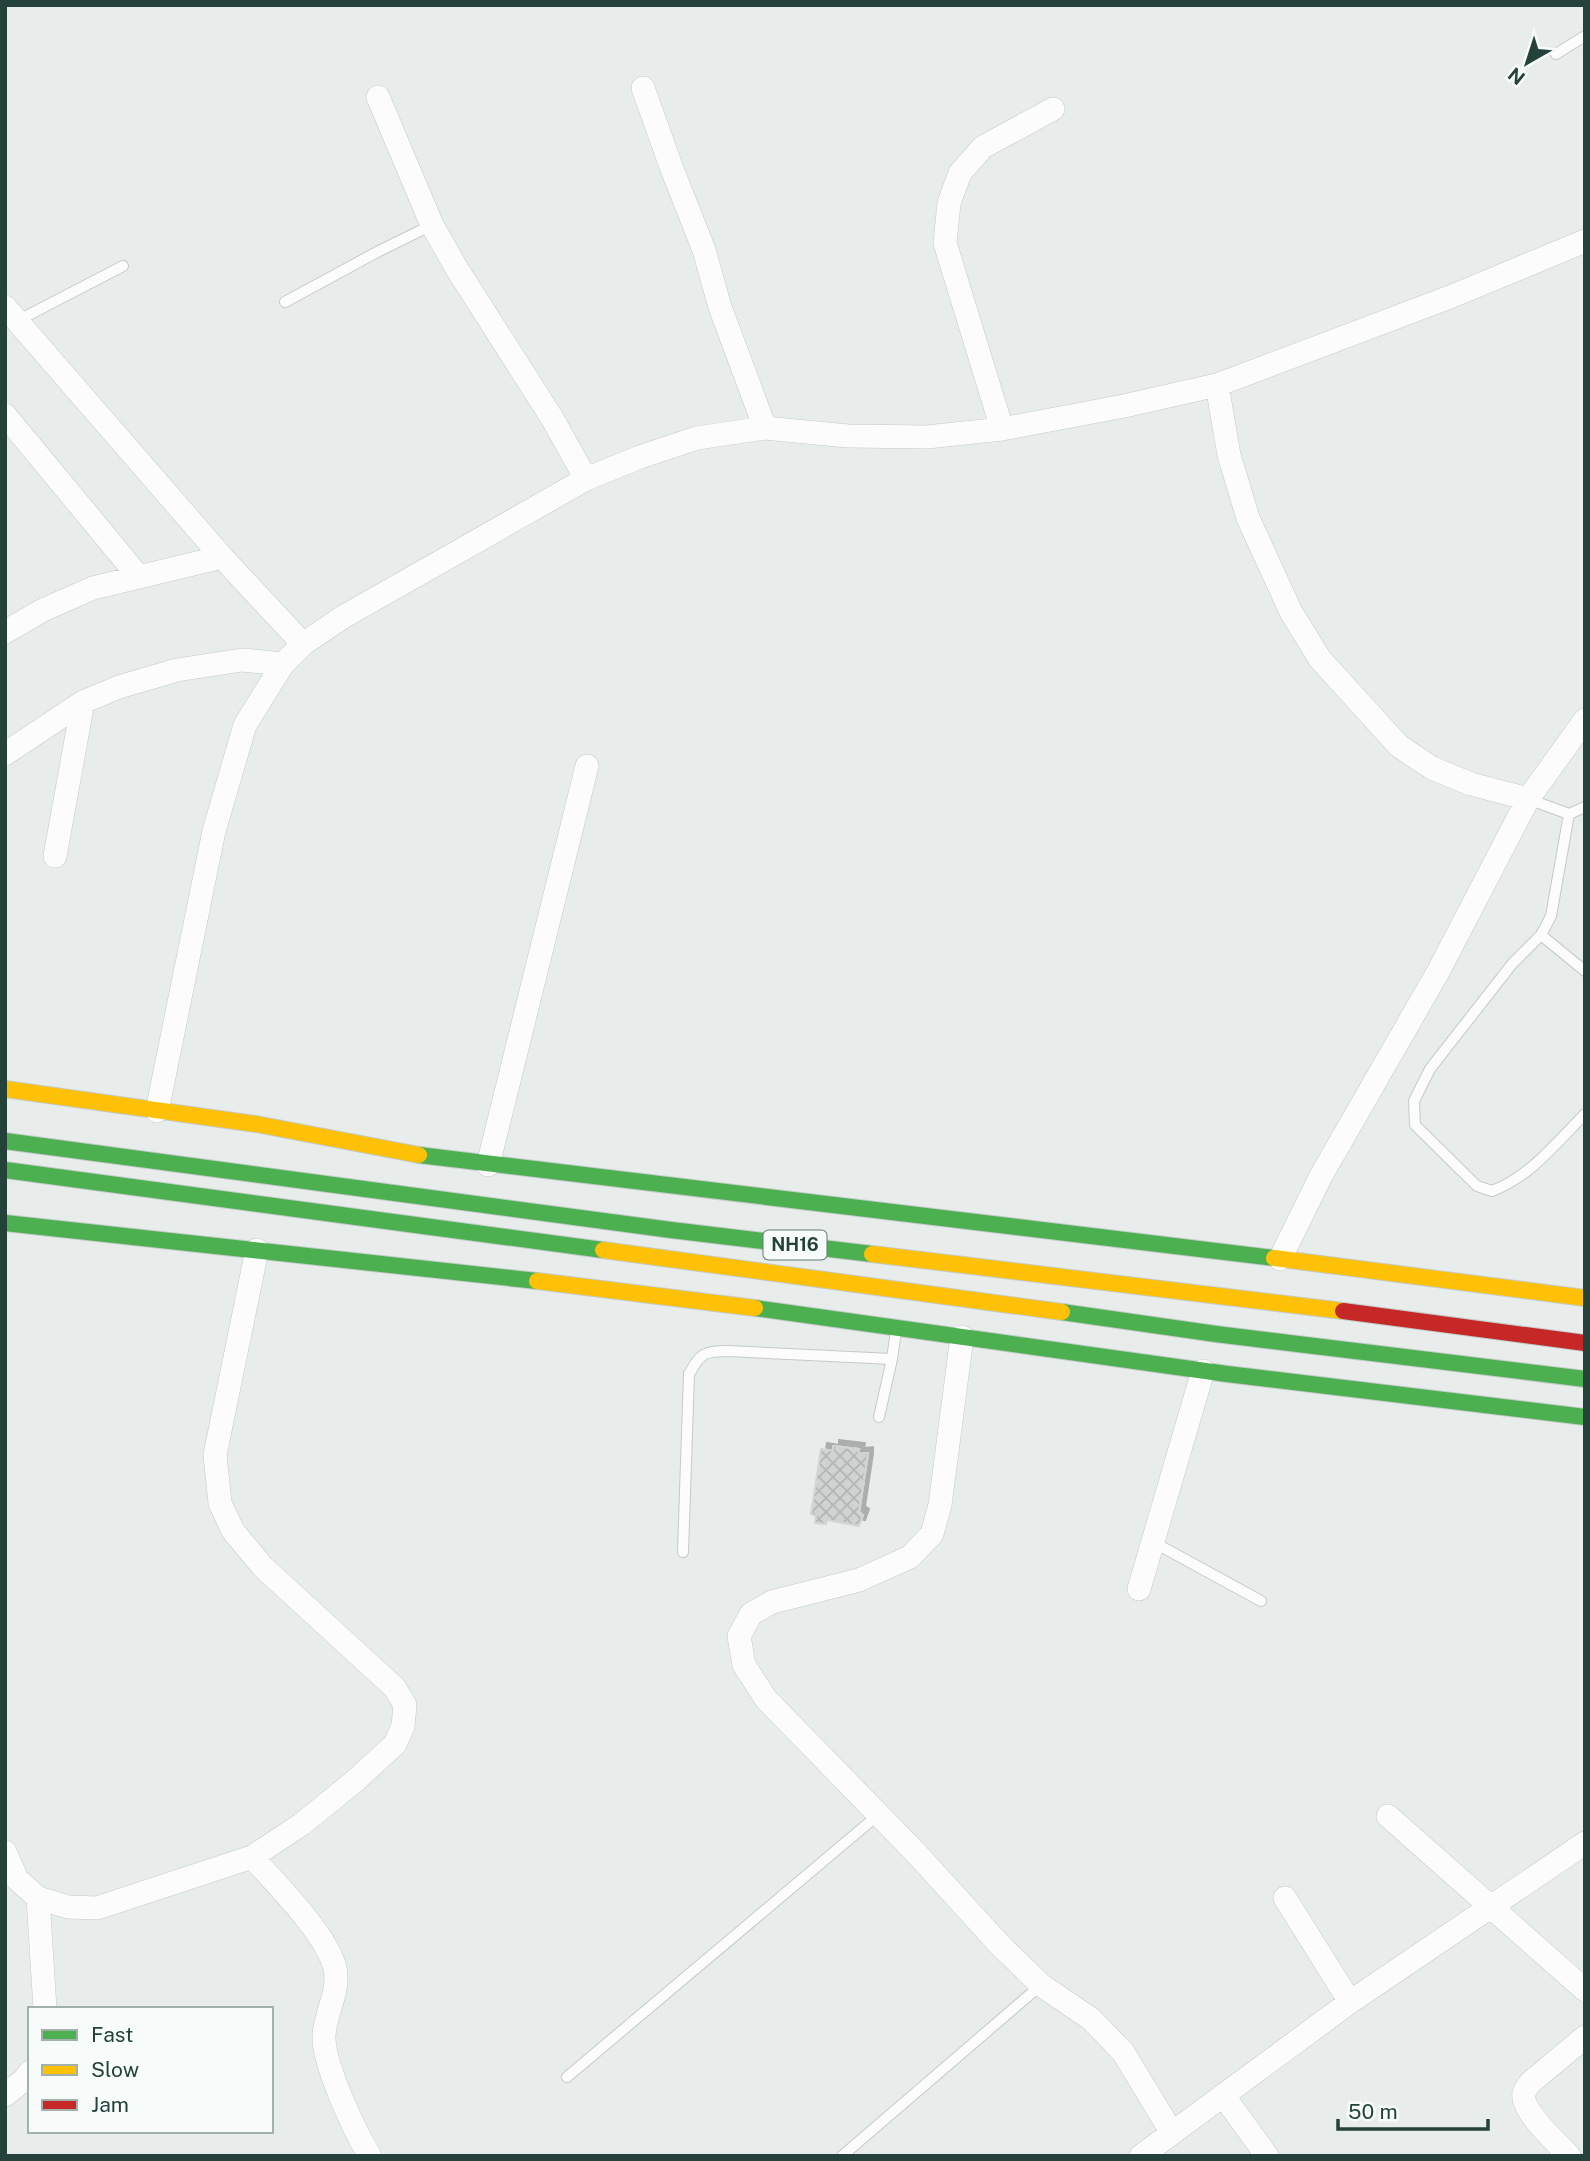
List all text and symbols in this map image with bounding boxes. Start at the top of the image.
north arrow [1492,28,1562,98]
text: N [1504,63,1529,89]
road number: NH16 [764,1230,826,1260]
legend [28,2007,273,2133]
text: Fast [91,2022,133,2047]
text: Slow [91,2057,139,2082]
scale bar [1338,2088,1488,2132]
text: Jam [91,2092,129,2117]
text: 50 m [1348,2099,1398,2124]

